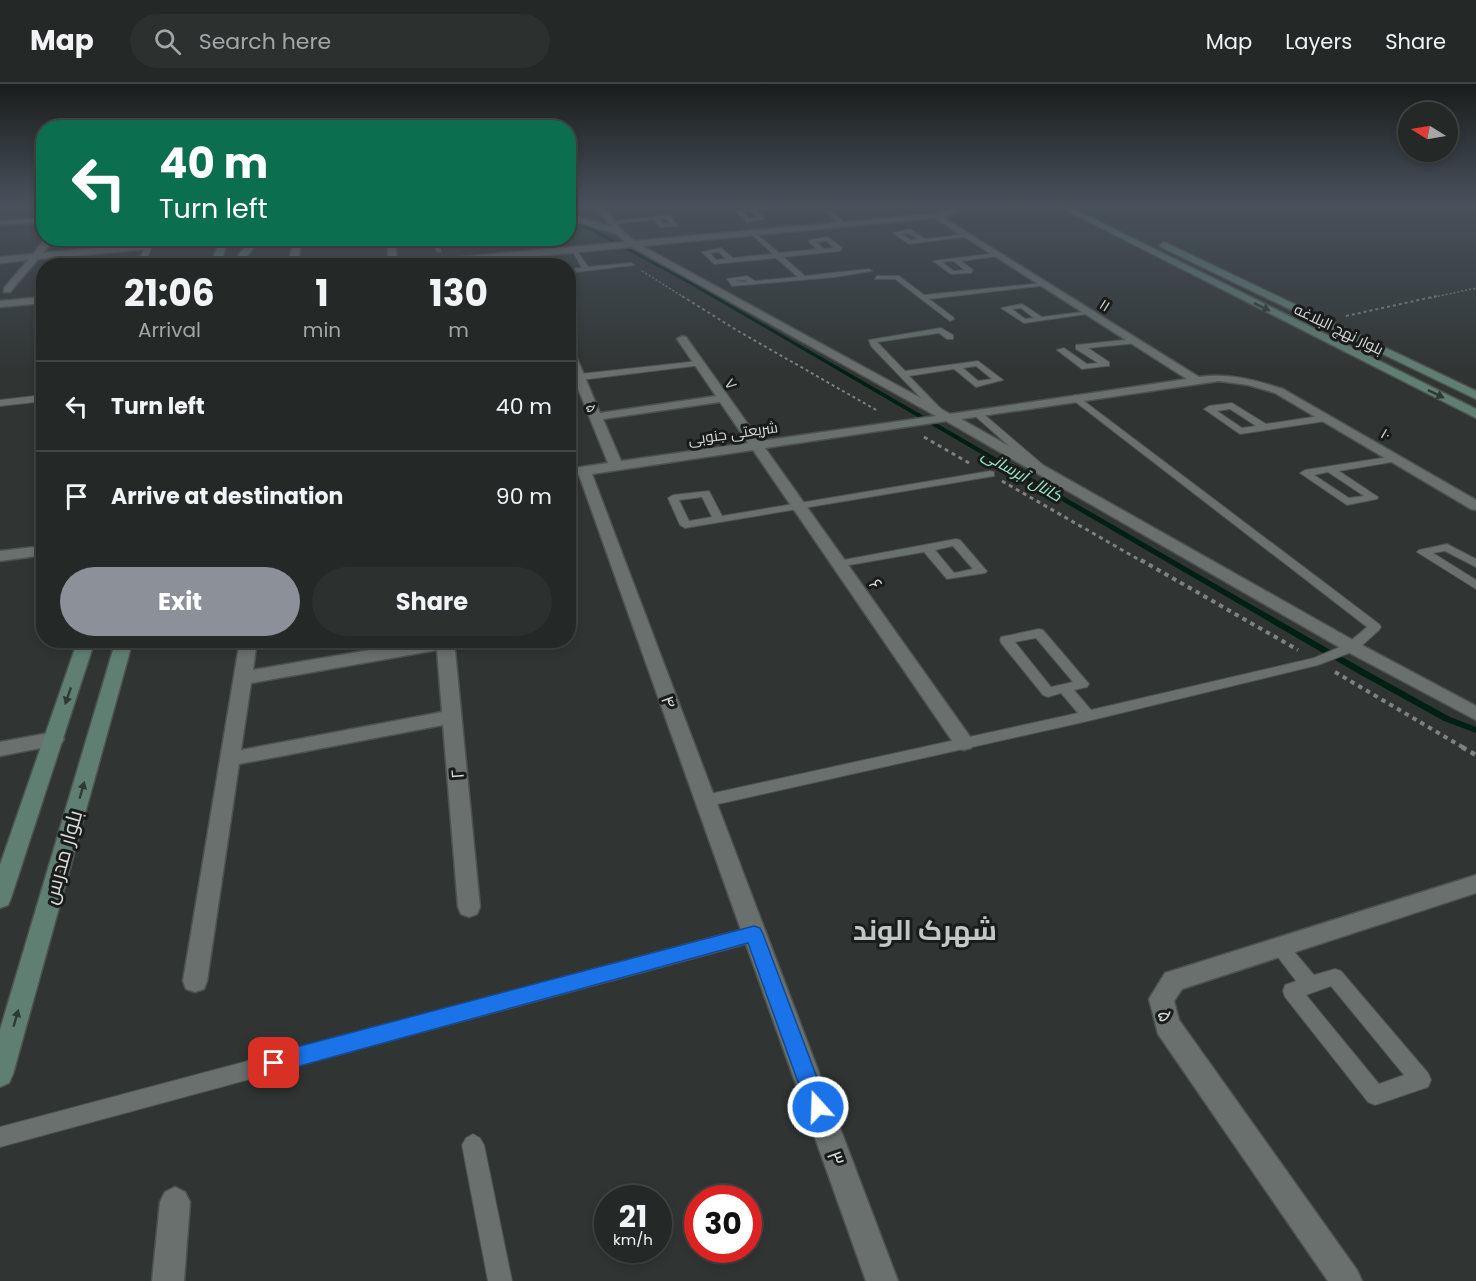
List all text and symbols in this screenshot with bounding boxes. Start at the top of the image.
search box [130,14,550,68]
text: Map [30,21,94,60]
icon: search [151,25,184,58]
text: Search here [199,26,331,57]
text: Map [1206,27,1252,56]
text: Layers [1285,27,1352,56]
text: Share [1385,27,1446,56]
north arrow [1398,102,1458,162]
map controls [1398,102,1458,162]
text: 40 m [159,134,268,193]
icon: left [60,144,138,222]
text: Turn left [159,190,268,227]
text: 21:06 [124,268,215,319]
text: 1 [315,268,329,319]
text: 130 [429,268,488,319]
street label: ۱۱ [1096,294,1114,316]
street label: بلوار نهج البلاغه [1290,298,1387,361]
one-way arrow [1253,303,1270,312]
text: Arrival [138,316,201,344]
text: min [303,316,341,344]
text: m [448,316,469,344]
street label: ۷ [720,374,742,394]
one-way arrow [1428,389,1445,399]
icon: left [60,390,93,423]
text: Turn left [111,391,205,422]
text: 40 m [496,391,552,422]
street label: ۵ [581,400,603,416]
street label: شریعتی جنوبی [687,416,779,450]
street label: ۱۰ [1377,423,1395,445]
water label: کانال آبرسانی [978,443,1066,507]
icon: arrive [60,480,93,513]
text: Arrive at destination [111,481,343,512]
text: 90 m [496,481,552,512]
button: Exit [60,567,300,636]
button: Share [312,567,552,636]
street label: ۶ [863,573,889,595]
one-way arrow [63,687,72,705]
street label: ۴ [655,692,683,712]
street label: ۲ [444,768,470,780]
one-way arrow [78,781,87,799]
street label: بلوار مدرس [35,807,89,907]
district label: شهرک الوند [853,911,997,950]
street label: ۵ [1150,1006,1182,1026]
one-way arrow [12,1009,21,1027]
pin [248,1037,299,1088]
icon: arrive [257,1046,290,1079]
position arrow [786,1075,850,1139]
street label: ۳ [820,1146,852,1170]
speed limit sign: 30 [684,1185,762,1263]
text: 21 [619,1195,647,1238]
text: km/h [613,1229,653,1250]

